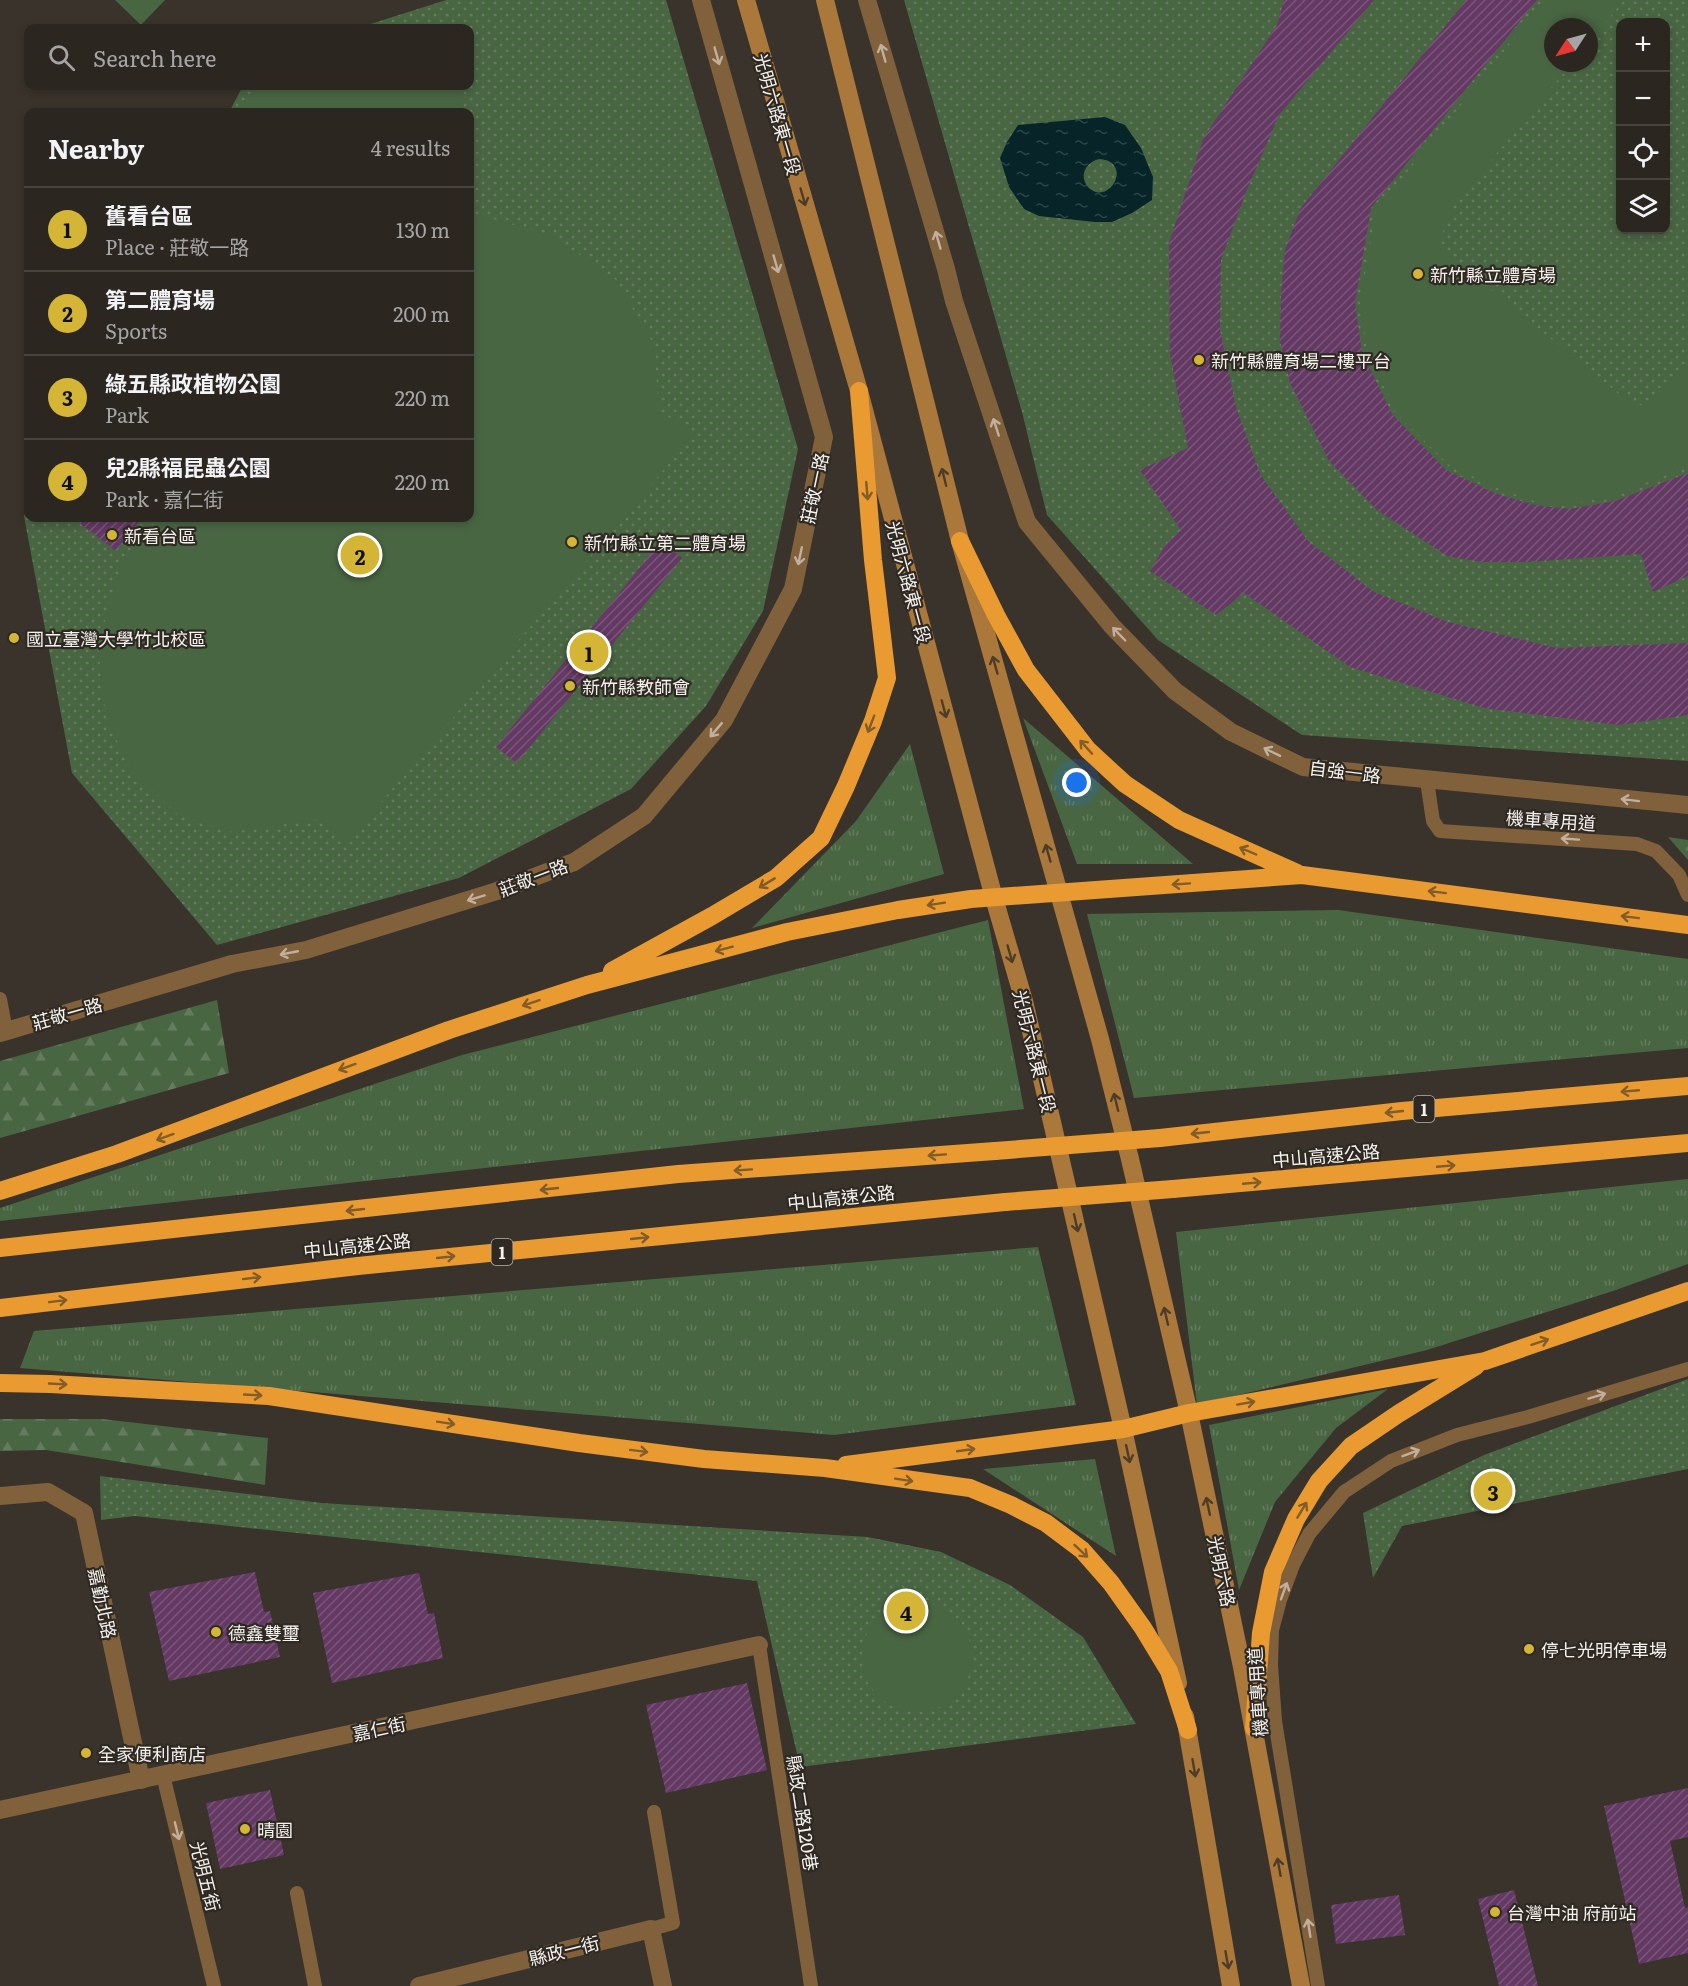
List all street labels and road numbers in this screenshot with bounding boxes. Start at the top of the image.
street label: 光明六路東一段 [748,50,808,178]
street label: 莊敬一路 [793,450,835,526]
street label: 光明六路東一段 [880,518,938,646]
street label: 自強一路 [1308,753,1382,789]
street label: 機車專用道 [1505,803,1597,837]
street label: 莊敬一路 [495,851,571,903]
street label: 光明六路東一段 [1007,987,1063,1115]
street label: 莊敬一路 [29,990,105,1036]
road number: 1 [1414,1096,1434,1122]
street label: 中山高速公路 [1271,1137,1381,1173]
street label: 中山高速公路 [786,1178,896,1216]
street label: 中山高速公路 [302,1226,412,1264]
road number: 1 [492,1239,512,1265]
street label: 光明六路 [1201,1533,1243,1609]
street label: 嘉勤北路 [82,1565,124,1641]
street label: 機車專用道 [1240,1646,1274,1738]
street label: 嘉仁街 [350,1709,408,1747]
street label: 縣政二路120巷 [781,1753,825,1873]
street label: 光明五街 [184,1838,228,1914]
street label: 縣政一街 [526,1928,602,1972]

